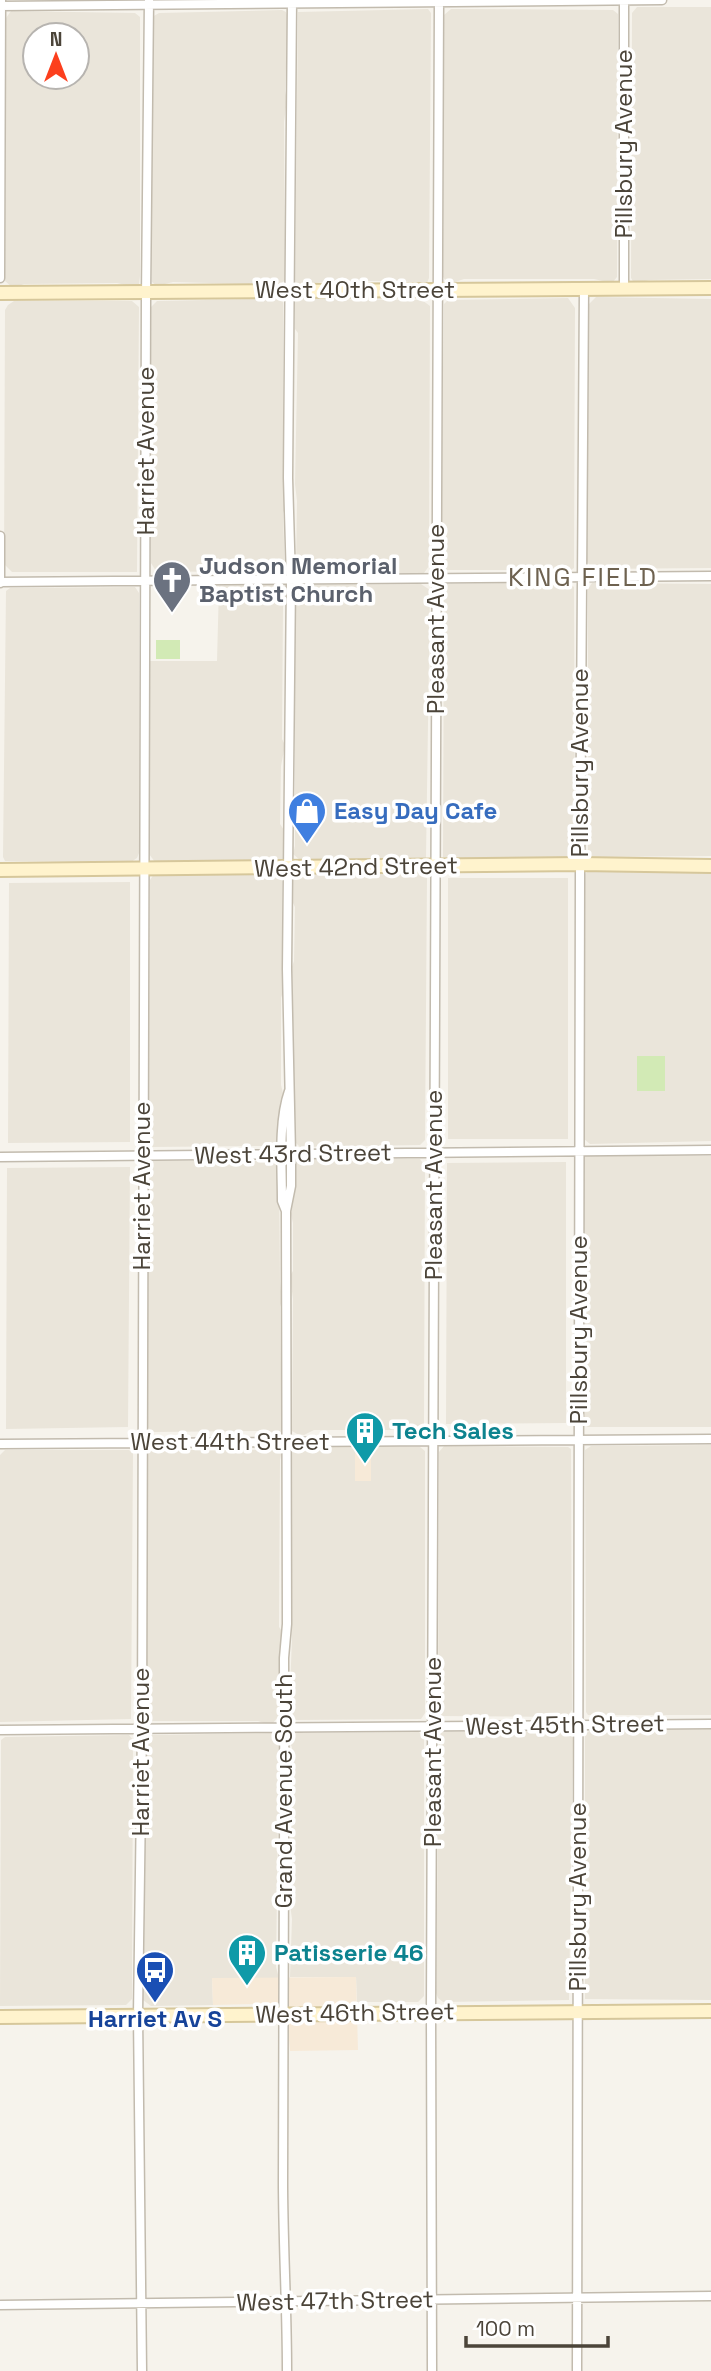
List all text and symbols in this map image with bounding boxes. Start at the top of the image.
north arrow [21,21,91,91]
text: N [50,27,62,52]
street label: Pillsbury Avenue [608,49,639,239]
street label: West 40th Street [255,274,455,305]
street label: Harriet Avenue [130,367,161,535]
street label: Pleasant Avenue [420,524,451,714]
place label: Judson Memorial Baptist Church [199,550,397,609]
church icon: Judson Memorial Baptist Church [151,559,193,614]
district label: KING FIELD [508,560,658,594]
street label: Pillsbury Avenue [564,668,595,858]
shop icon: Easy Day Cafe [286,790,328,845]
place label: Easy Day Cafe [334,795,497,826]
street label: West 42nd Street [254,849,458,884]
street label: Pleasant Avenue [418,1090,449,1280]
street label: Harriet Avenue [126,1102,157,1270]
street label: West 43rd Street [194,1136,392,1171]
street label: Pillsbury Avenue [563,1235,594,1425]
building icon: Tech Sales [344,1410,386,1465]
place label: Tech Sales [392,1415,514,1446]
street label: West 44th Street [130,1426,330,1457]
street label: Pleasant Avenue [417,1657,448,1847]
street label: Harriet Avenue [125,1668,156,1836]
street label: Grand Avenue South [268,1673,299,1909]
street label: West 45th Street [465,1707,665,1742]
street label: Pillsbury Avenue [562,1802,593,1992]
building icon: Patisserie 46 [226,1932,268,1987]
place label: Patisserie 46 [274,1937,424,1968]
bus stop icon: Harriet Av S [134,1949,176,2004]
street label: West 46th Street [255,1995,455,2030]
place label: Harriet Av S [88,2003,222,2034]
street label: West 47th Street [236,2283,434,2318]
scale bar [466,2304,608,2348]
text: 100 m [476,2315,535,2342]

